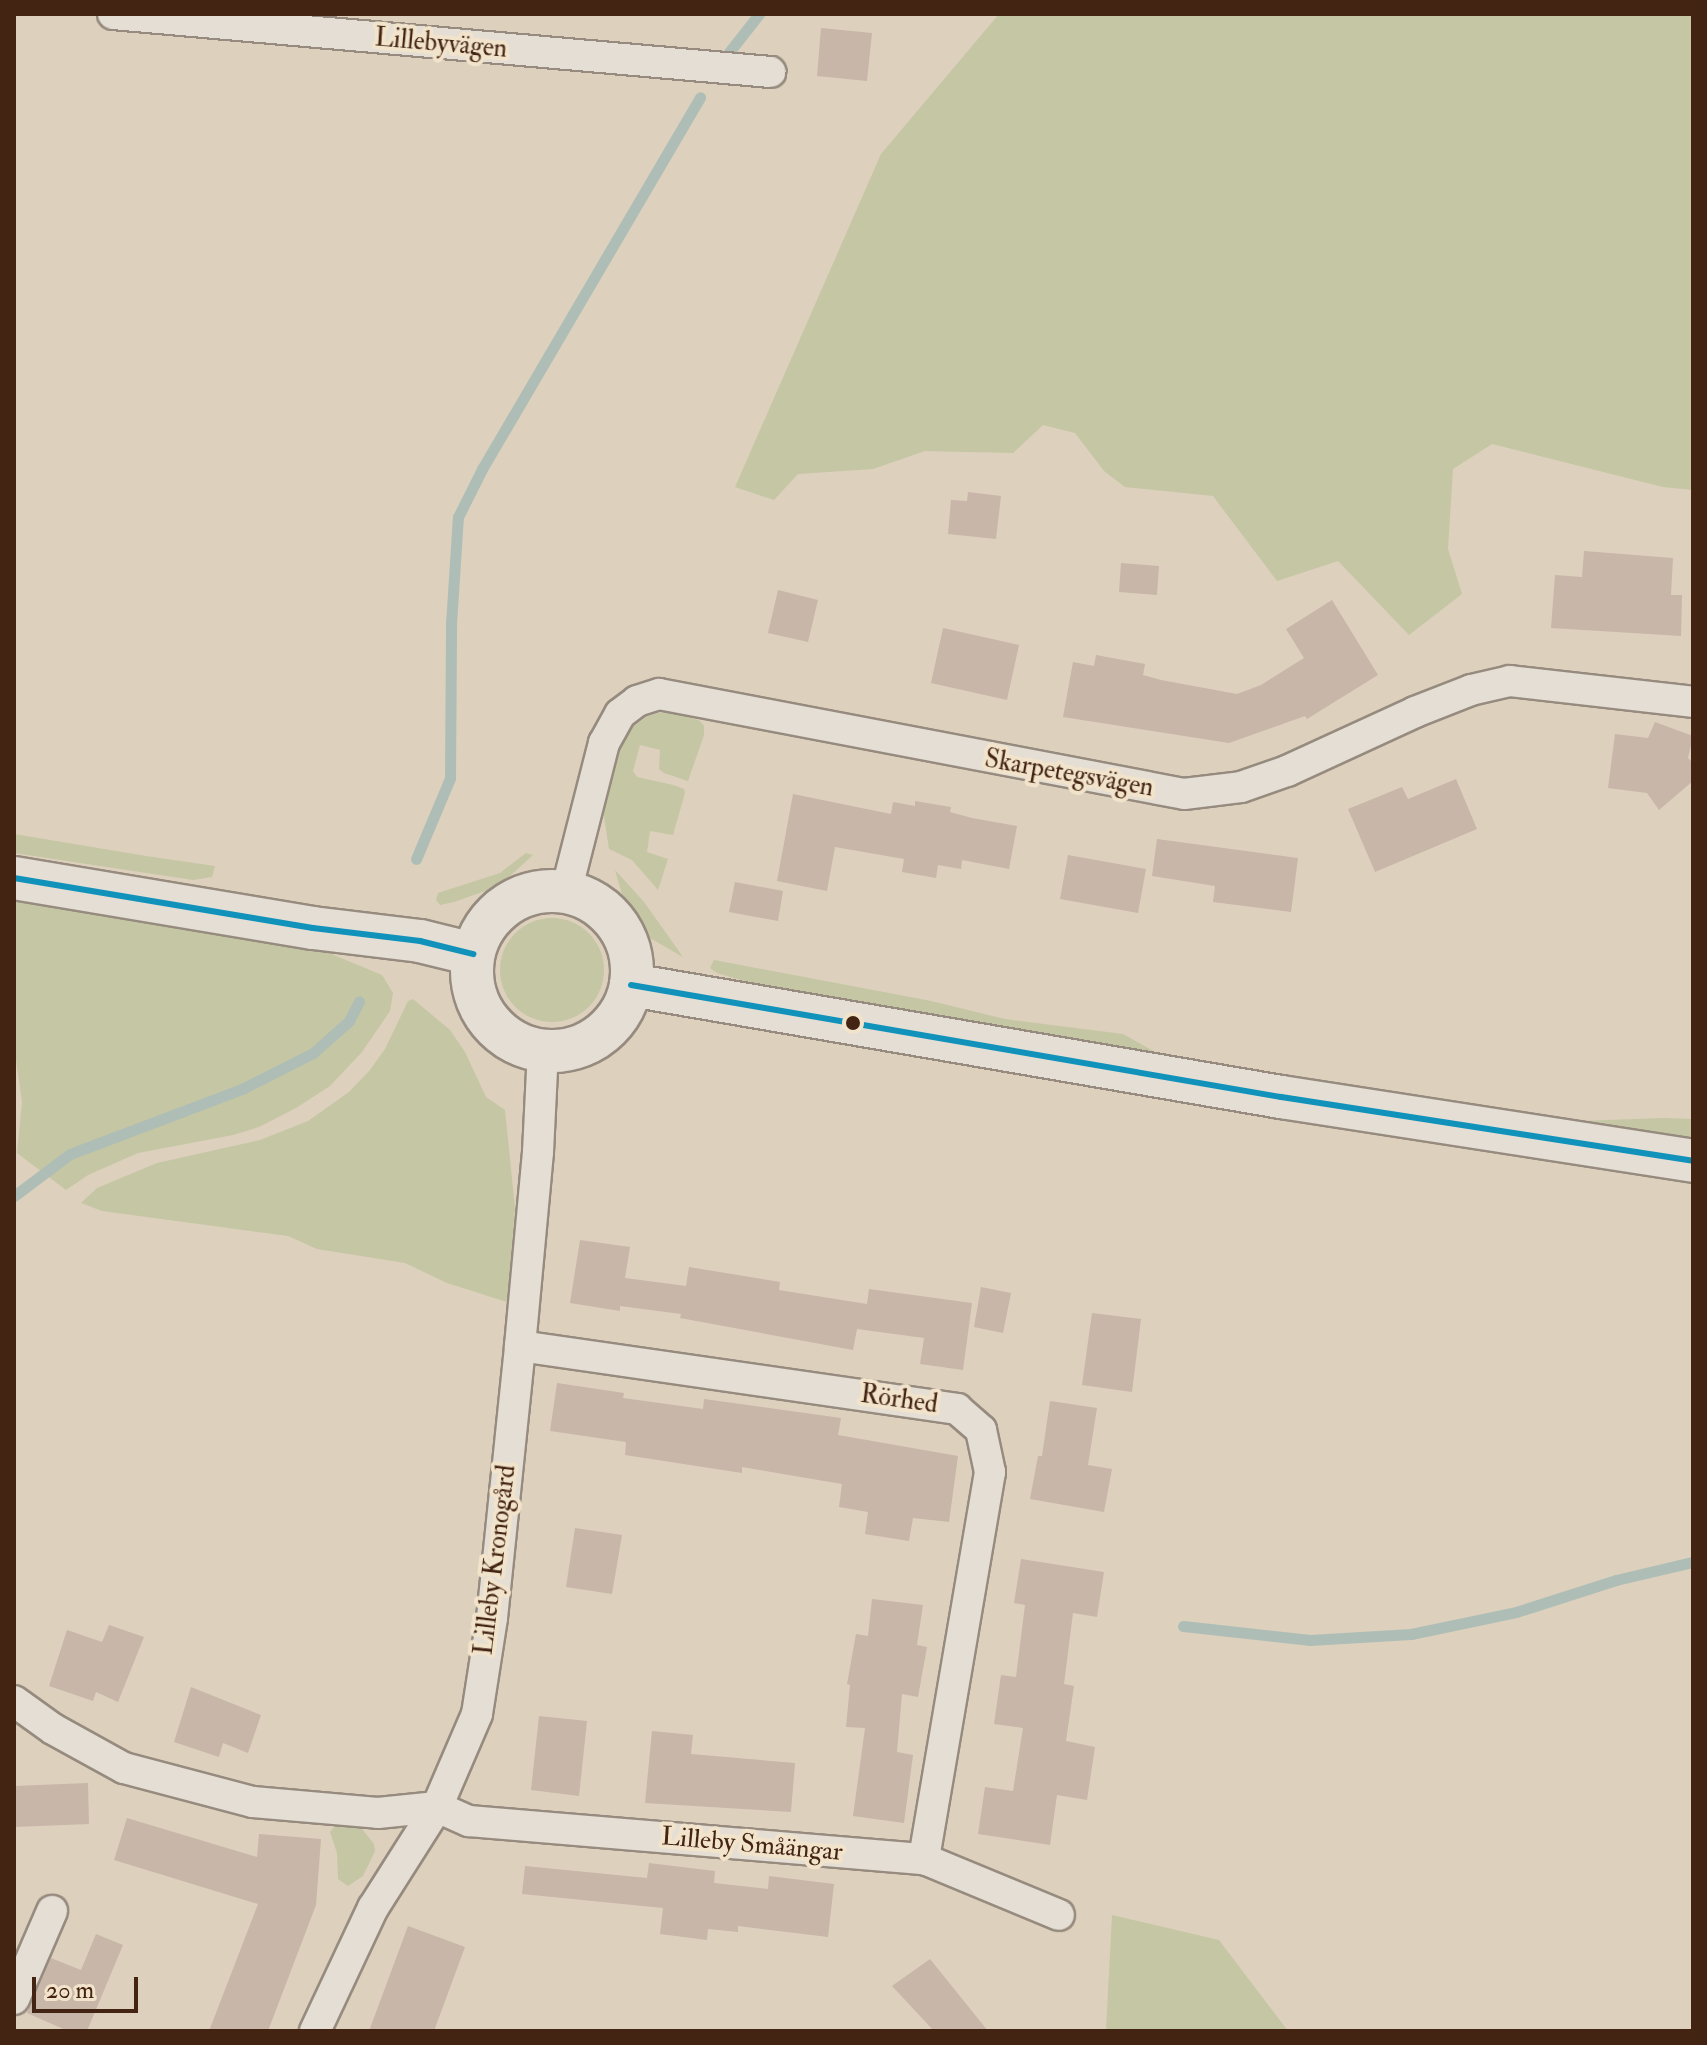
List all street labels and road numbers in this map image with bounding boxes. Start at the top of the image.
street label: Lillebyvägen [374,23,508,65]
street label: Skarpetegsvägen [982,744,1156,804]
street label: Rörhed [858,1379,940,1421]
street label: Lilleby Kronogård [469,1463,523,1657]
street label: Lilleby Småängar [660,1822,844,1868]

